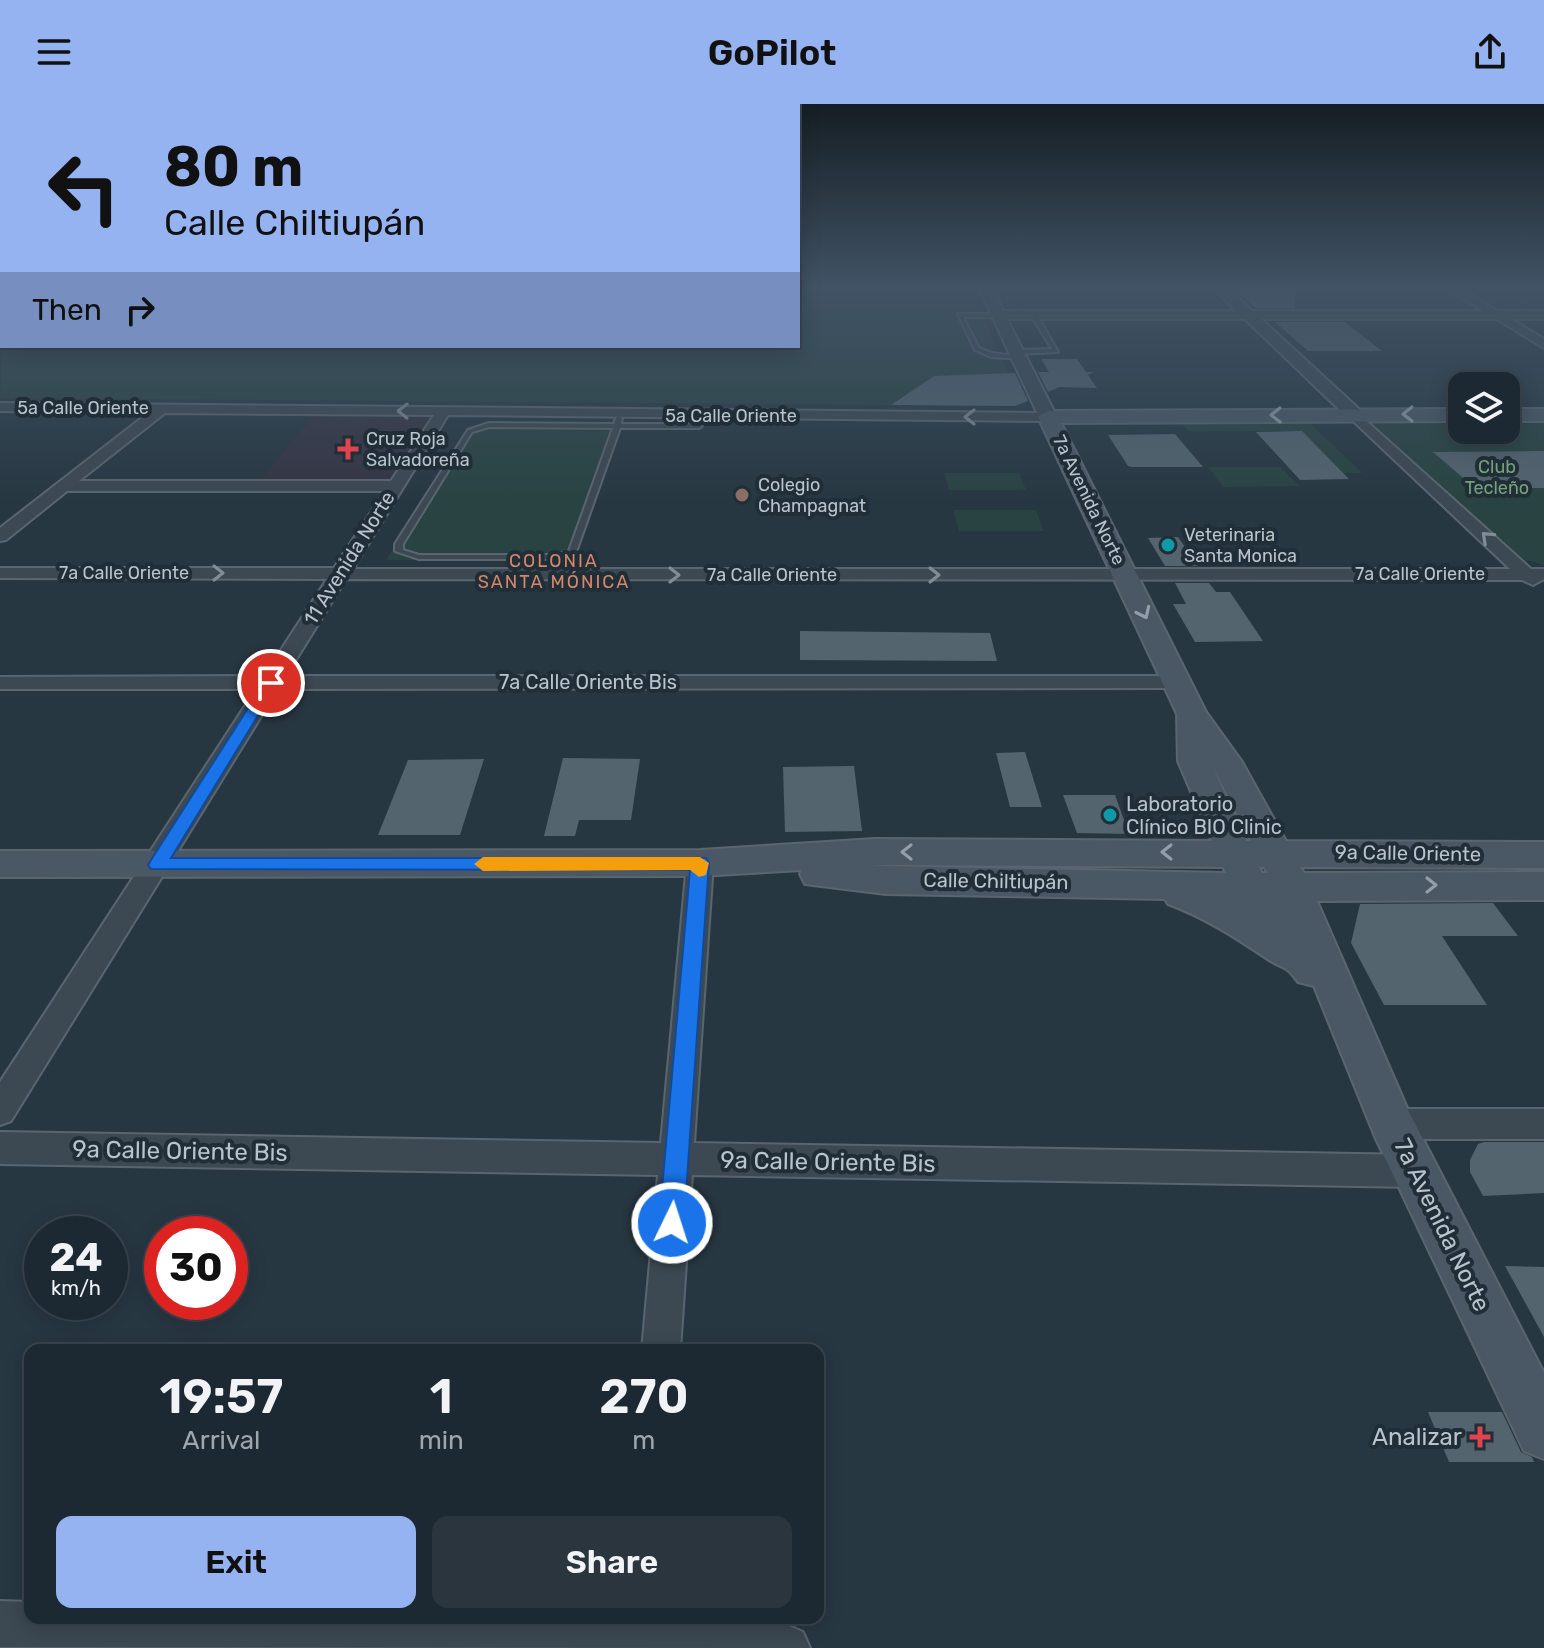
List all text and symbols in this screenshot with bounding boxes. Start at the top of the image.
icon: menu [32,30,76,74]
icon: share [1468,30,1512,74]
text: GoPilot [708,31,836,74]
text: 80 m [164,134,303,200]
icon: left [32,136,136,240]
text: Calle Chiltiupán [164,201,425,244]
icon: right [118,288,162,332]
text: Then [32,292,102,328]
map controls [1448,372,1520,444]
button: layers [1448,372,1520,444]
street label: 5a Calle Oriente [17,397,149,419]
one-way arrow [396,402,409,420]
street label: 5a Calle Oriente [665,405,797,427]
one-way arrow [1269,406,1282,424]
one-way arrow [1401,406,1414,423]
one-way arrow [963,408,976,426]
place label: Cruz Roja Salvadoreña [366,428,470,471]
street label: 7a Avenida Norte [1048,432,1130,568]
marker: Cruz Roja Salvadoreña [337,438,359,460]
park label: Club Tecleño [1465,456,1529,499]
place label: Colegio Champagnat [758,474,866,517]
marker: Colegio Champagnat [733,486,751,504]
street label: 11 Avenida Norte [298,487,400,629]
place label: Veterinaria Santa Monica [1184,524,1297,567]
one-way arrow [1481,533,1496,547]
marker: Veterinaria Santa Monica [1159,536,1177,554]
district label: COLONIA SANTA MÓNICA [478,550,630,593]
street label: 7a Calle Oriente [59,562,189,584]
street label: 7a Calle Oriente [1355,563,1485,585]
one-way arrow [212,564,225,582]
street label: 7a Calle Oriente [707,564,837,586]
one-way arrow [668,566,681,584]
one-way arrow [928,566,941,584]
one-way arrow [1134,605,1150,620]
pin [237,649,305,717]
icon: arrive [249,661,293,705]
street label: 7a Calle Oriente Bis [499,670,677,694]
place label: Laboratorio Clínico BIO Clinic [1126,792,1282,839]
marker: Laboratorio Clínico BIO Clinic [1101,806,1119,824]
street label: 9a Calle Oriente [1335,840,1481,866]
one-way arrow [900,843,913,861]
one-way arrow [1160,843,1173,861]
street label: Calle Chiltiupán [923,868,1069,894]
one-way arrow [1425,876,1438,894]
street label: 7a Avenida Norte [1388,1134,1496,1316]
street label: 9a Calle Oriente Bis [72,1135,288,1167]
street label: 9a Calle Oriente Bis [720,1146,936,1178]
position arrow [630,1181,714,1265]
speed limit sign: 30 [144,1216,248,1320]
text: 24 [49,1234,103,1281]
text: km/h [51,1276,101,1300]
text: 19:57 [159,1368,283,1425]
text: 1 [430,1368,453,1425]
text: 270 [599,1368,689,1425]
place label: Analizar [1372,1423,1462,1451]
text: Arrival [182,1425,260,1456]
text: min [419,1425,464,1456]
text: m [632,1425,655,1456]
marker: Analizar [1469,1426,1491,1448]
button: Exit [56,1516,416,1608]
button: Share [432,1516,792,1608]

